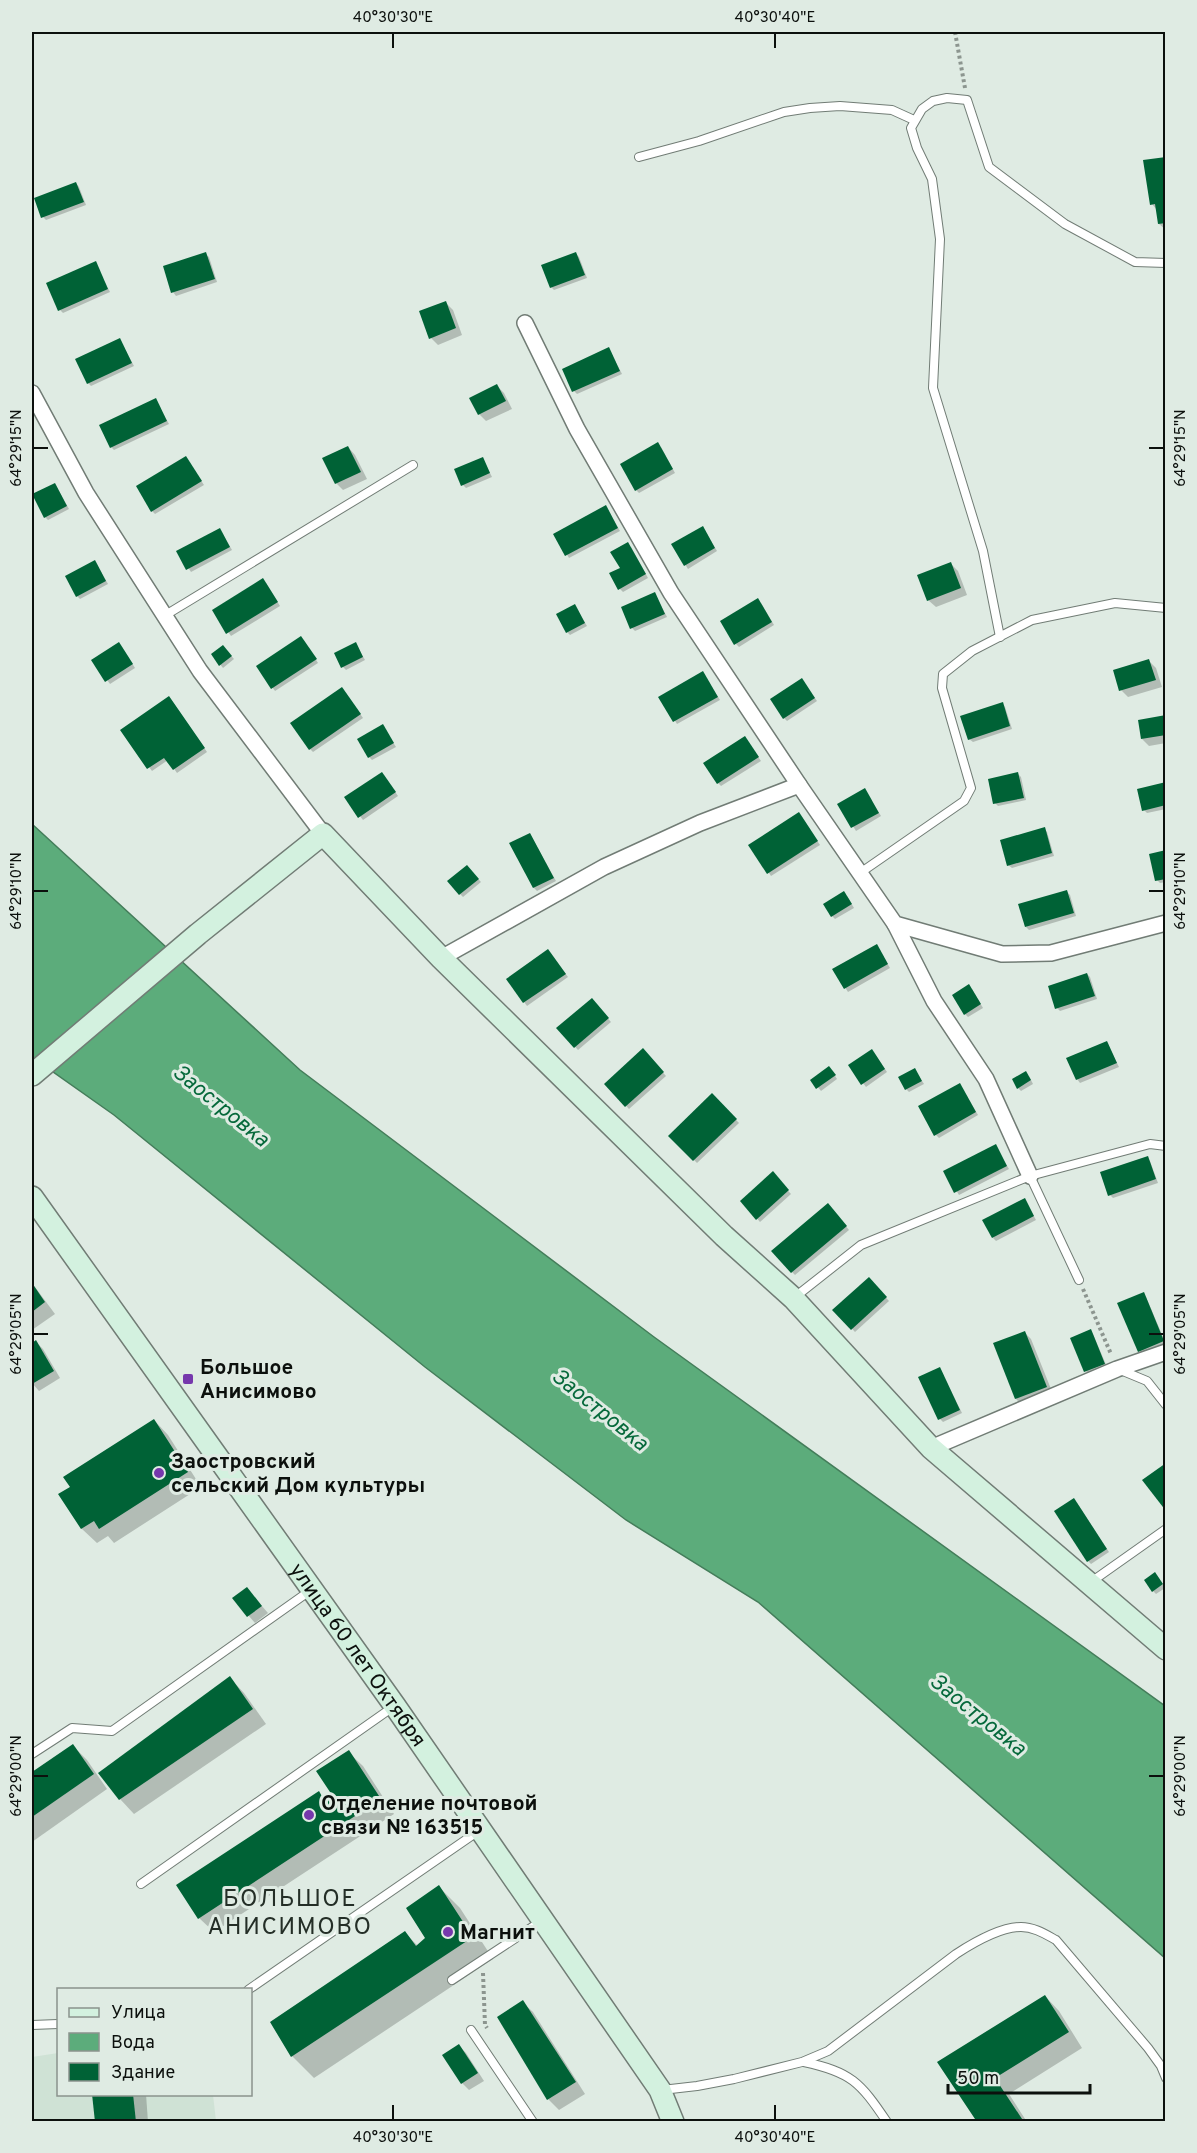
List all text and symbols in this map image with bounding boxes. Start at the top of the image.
text: 40°30'30"E [353,9,433,28]
text: 40°30'40"E [735,9,815,28]
text: 64°29'15"N [8,409,27,487]
text: 64°29'15"N [1172,409,1191,487]
text: 64°29'10"N [8,852,27,930]
text: 64°29'10"N [1172,852,1191,930]
water label: Заостровка [167,1060,274,1154]
text: 64°29'05"N [8,1293,27,1375]
text: 64°29'05"N [1172,1293,1191,1375]
place label: Большое Анисимово [200,1355,317,1406]
water label: Заостровка [546,1364,653,1458]
marker: Большое Анисимово [181,1372,195,1386]
place label: Заостровский сельский Дом культуры [171,1449,425,1500]
marker: Заостровский сельский Дом культуры [152,1466,166,1480]
street label: улица 60 лет Октября [283,1558,431,1753]
water label: Заостровка [924,1669,1031,1763]
text: 64°29'00"N [8,1735,27,1817]
text: 64°29'00"N [1172,1735,1191,1817]
place label: Отделение почтовой связи № 163515 [321,1791,538,1842]
marker: Отделение почтовой связи № 163515 [302,1808,316,1822]
district label: БОЛЬШОЕ АНИСИМОВО [208,1885,372,1943]
place label: Магнит [460,1920,535,1947]
marker: Магнит [441,1925,455,1939]
legend [57,1988,252,2096]
text: Улица [111,2002,165,2025]
text: Вода [111,2032,155,2055]
scale bar [948,2057,1090,2095]
text: Здание [111,2062,175,2085]
text: 50 m [957,2068,999,2091]
text: 40°30'30"E [353,2129,433,2148]
text: 40°30'40"E [735,2129,815,2148]

